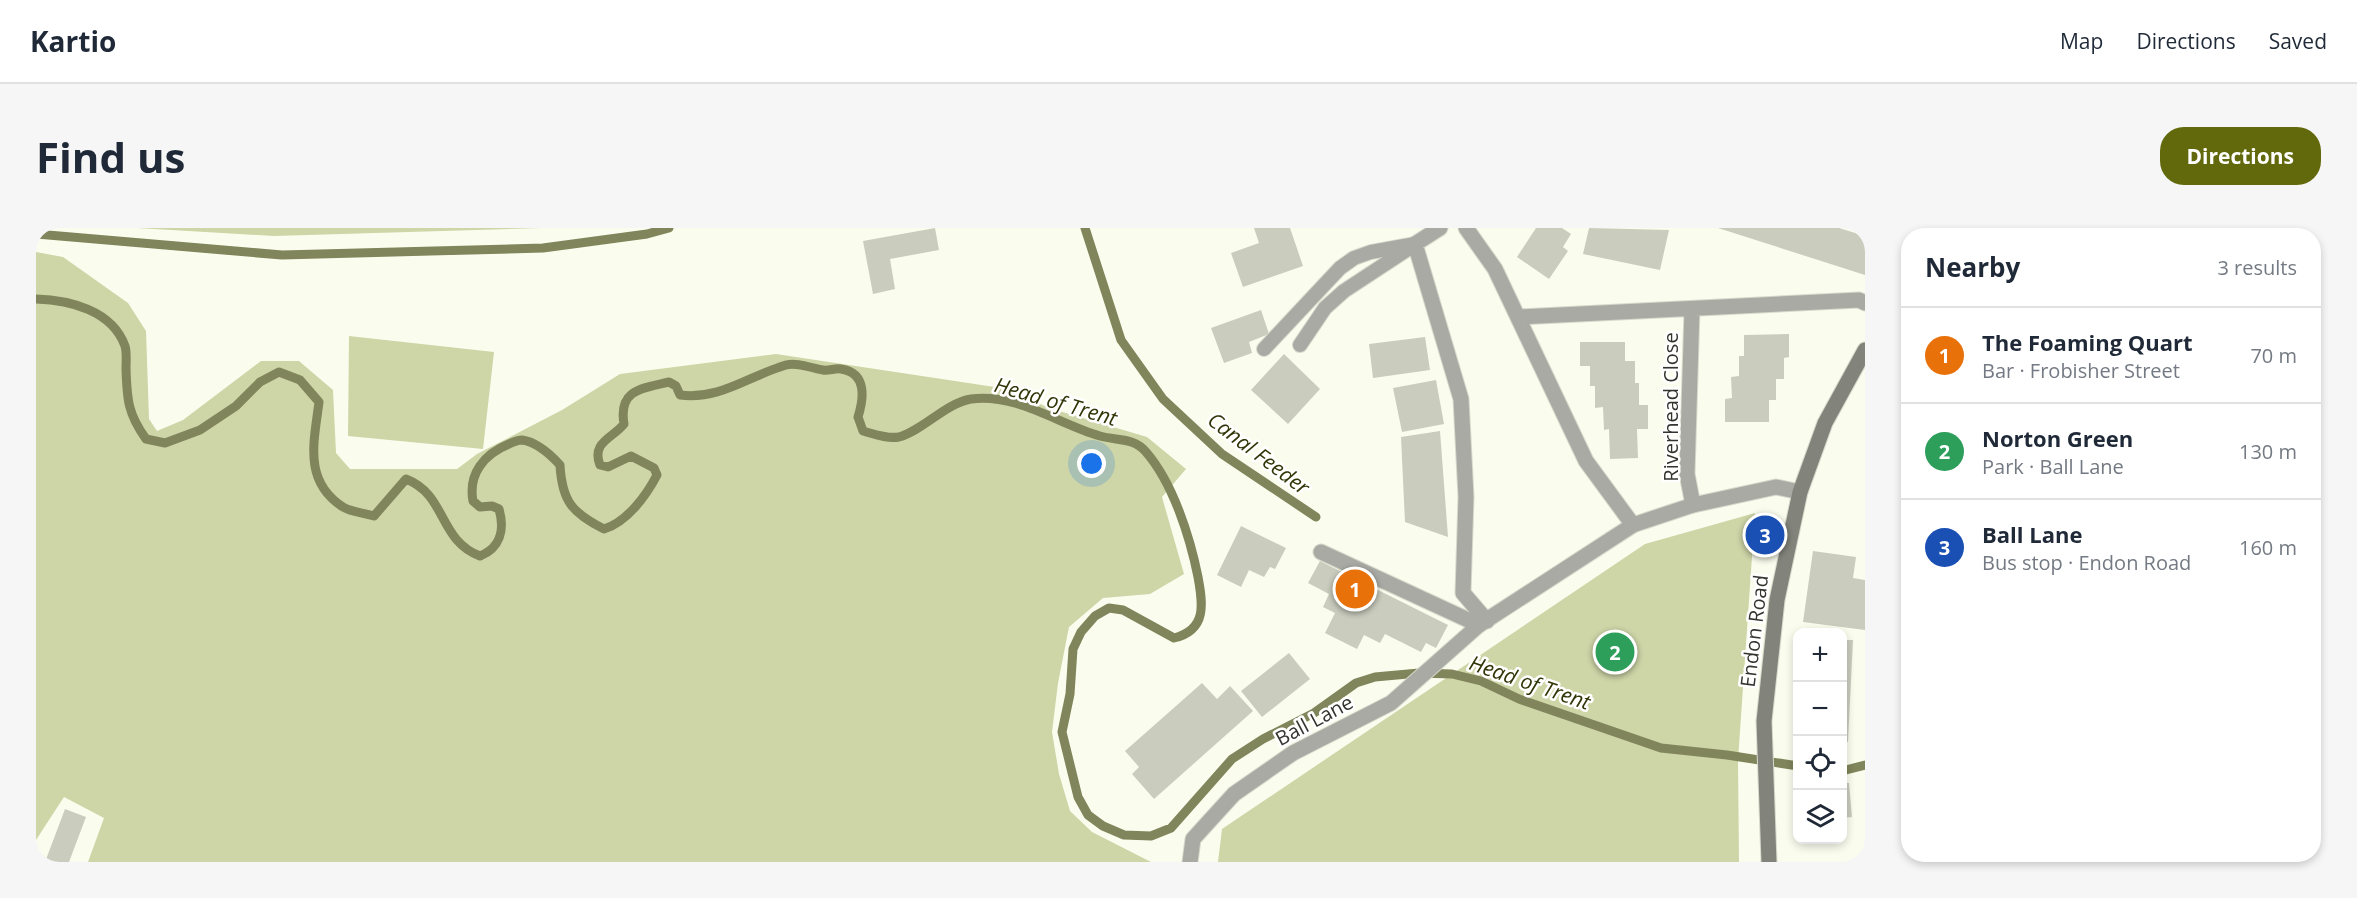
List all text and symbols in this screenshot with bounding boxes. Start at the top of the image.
text: Kartio [30,22,116,60]
text: Map [2060,27,2103,55]
text: Directions [2136,27,2236,55]
text: Saved [2269,27,2327,55]
button: Directions [2160,127,2321,185]
text: Find us [36,128,185,185]
text: Nearby [1925,249,2020,285]
text: 3 results [2217,254,2297,281]
text: The Foaming Quart [1982,327,2193,357]
street label: Riverhead Close [1657,332,1684,482]
text: 1 [1939,342,1950,369]
text: 70 m [2250,342,2297,369]
text: Bar · Frobisher Street [1982,357,2180,384]
water label: Head of Trent [991,370,1122,432]
water label: Canal Feeder [1202,405,1316,501]
text: Norton Green [1982,423,2133,453]
text: 2 [1939,438,1950,465]
text: 130 m [2239,438,2297,465]
your location [1077,449,1106,478]
text: Park · Ball Lane [1982,453,2124,480]
pin: 3 [1746,512,1784,558]
text: Ball Lane [1982,519,2082,549]
text: 3 [1939,534,1950,561]
text: 160 m [2239,534,2297,561]
text: Bus stop · Endon Road [1982,549,2191,576]
pin: 1 [1336,566,1374,612]
street label: Endon Road [1734,573,1774,689]
map controls [1793,628,1847,844]
button: + [1793,628,1847,682]
pin: 2 [1596,630,1634,674]
water label: Head of Trent [1466,648,1595,716]
button: − [1793,682,1847,736]
street label: Ball Lane [1270,688,1358,752]
button: locate [1793,736,1847,790]
button: layers [1793,790,1847,844]

